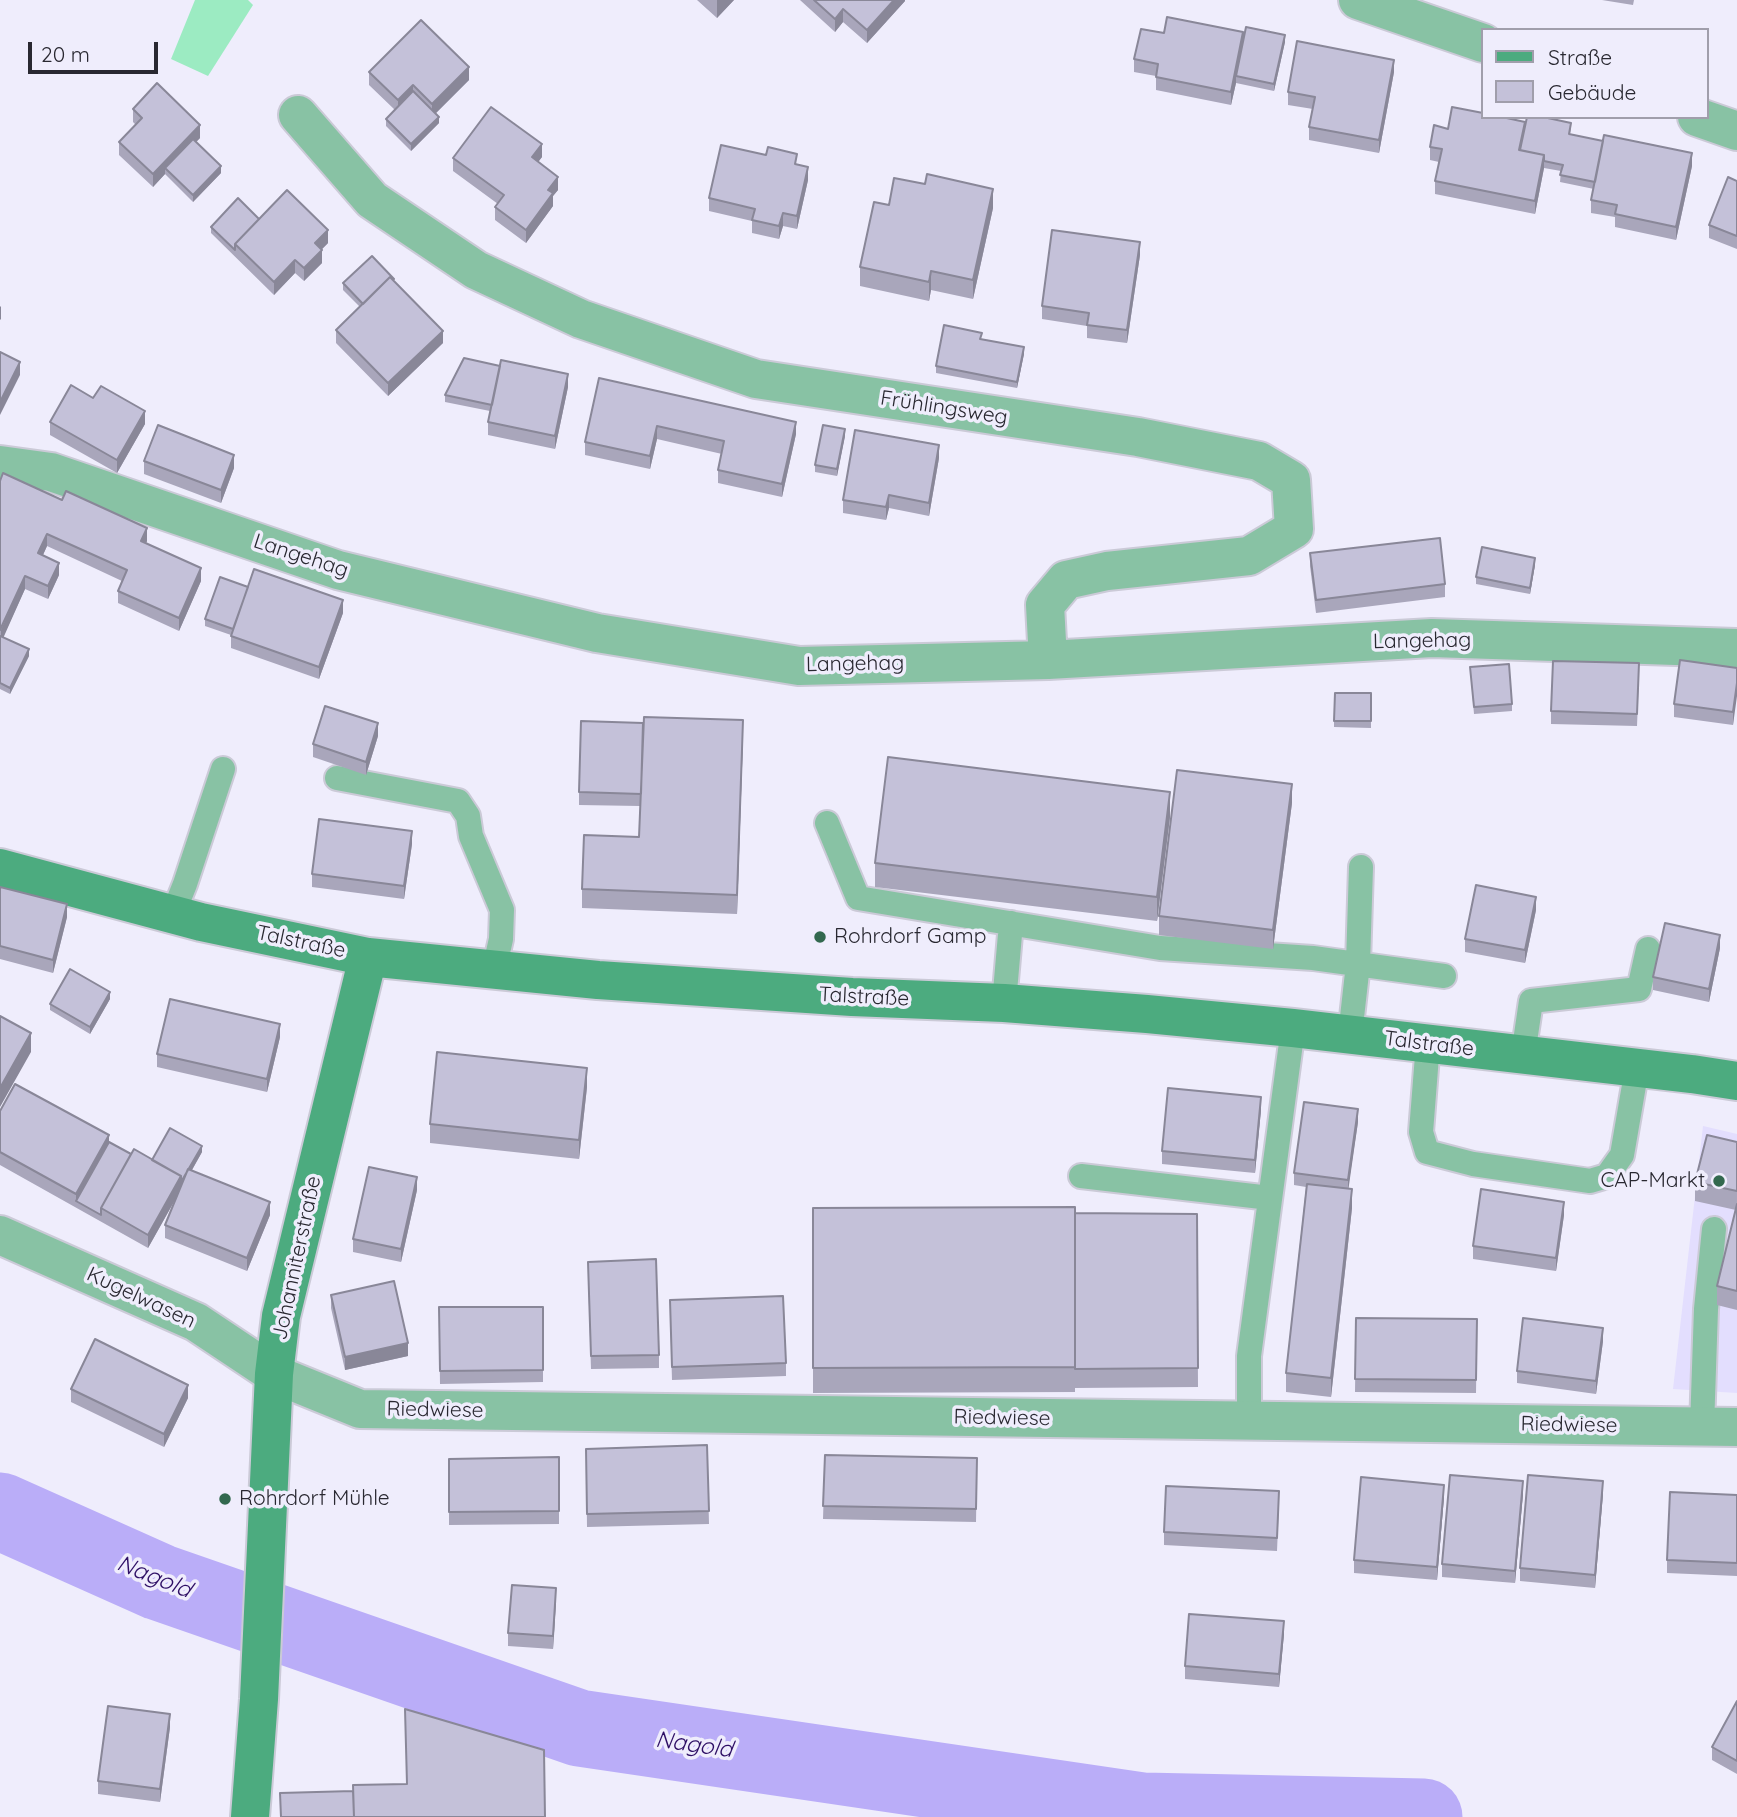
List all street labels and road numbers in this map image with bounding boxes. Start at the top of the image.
street label: Frühlingsweg [879,386,1009,430]
street label: Langehag [250,529,352,583]
street label: Langehag [1373,628,1471,654]
street label: Langehag [806,651,904,677]
street label: Talstraße [254,920,348,964]
street label: Talstraße [818,982,910,1012]
street label: Talstraße [1383,1026,1475,1062]
street label: Johanniterstraße [267,1174,327,1342]
street label: Kugelwasen [83,1262,199,1334]
street label: Riedwiese [386,1397,484,1423]
street label: Riedwiese [953,1405,1051,1431]
street label: Riedwiese [1520,1412,1618,1438]

